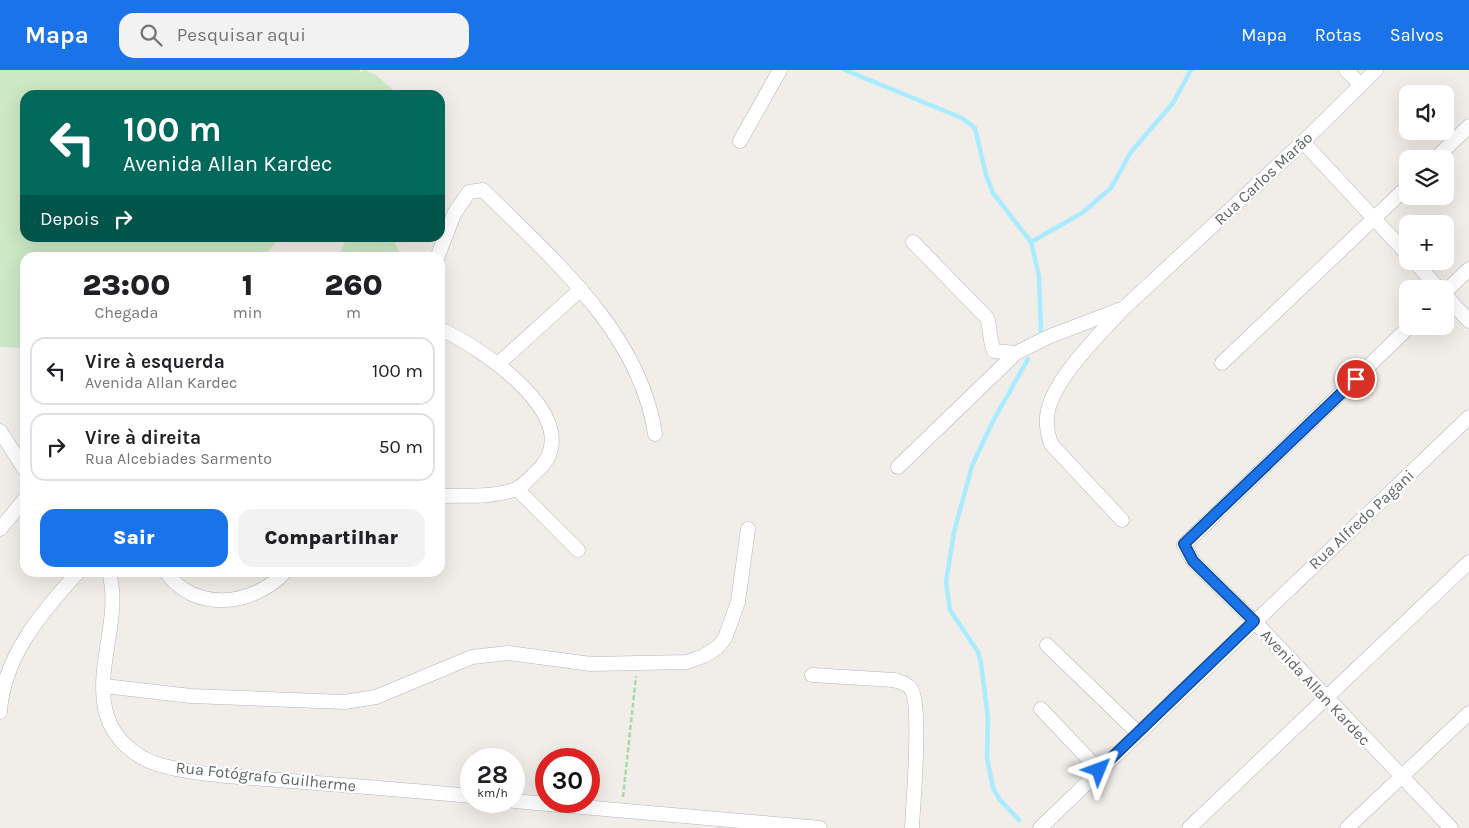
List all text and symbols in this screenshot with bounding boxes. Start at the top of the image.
search box [119,13,469,58]
text: Mapa [25,21,89,49]
icon: search [137,21,165,49]
text: Pesquisar aqui [177,24,306,46]
text: Mapa [1241,24,1287,46]
text: Rotas [1315,24,1362,46]
text: Salvos [1390,24,1444,46]
map controls [1399,85,1454,335]
button: sound [1399,85,1454,140]
text: 100 m [123,109,222,150]
icon: left [40,110,105,175]
street label: Rua Carlos Marão [1210,128,1316,229]
button: layers [1399,150,1454,205]
text: Avenida Allan Kardec [123,151,332,177]
icon: right [109,205,137,233]
text: Depois [40,208,99,230]
button: + [1399,215,1454,270]
text: 23:00 [82,267,171,303]
text: 1 [242,267,253,303]
text: 260 [324,267,383,303]
button: − [1399,280,1454,335]
text: Chegada [94,303,158,322]
text: min [233,303,262,322]
text: m [346,303,361,322]
text: Vire à esquerda [85,351,225,373]
icon: left [42,357,70,385]
pin [1335,358,1377,400]
text: 100 m [372,360,423,382]
icon: arrive [1342,365,1370,393]
text: Avenida Allan Kardec [85,373,237,392]
text: Vire à direita [85,427,201,449]
icon: right [42,433,70,461]
text: 50 m [379,436,423,458]
text: Rua Alcebiades Sarmento [85,449,272,468]
street label: Rua Alfredo Pagani [1305,466,1418,573]
button: Sair [40,509,228,567]
button: Compartilhar [238,509,425,567]
street label: Avenida Allan Kardec [1257,625,1375,750]
position arrow [1072,743,1124,795]
speed limit sign: 30 [535,748,600,813]
street label: Rua Fotógrafo Guilherme [175,758,357,795]
text: 28 [477,760,508,789]
text: km/h [477,786,508,800]

